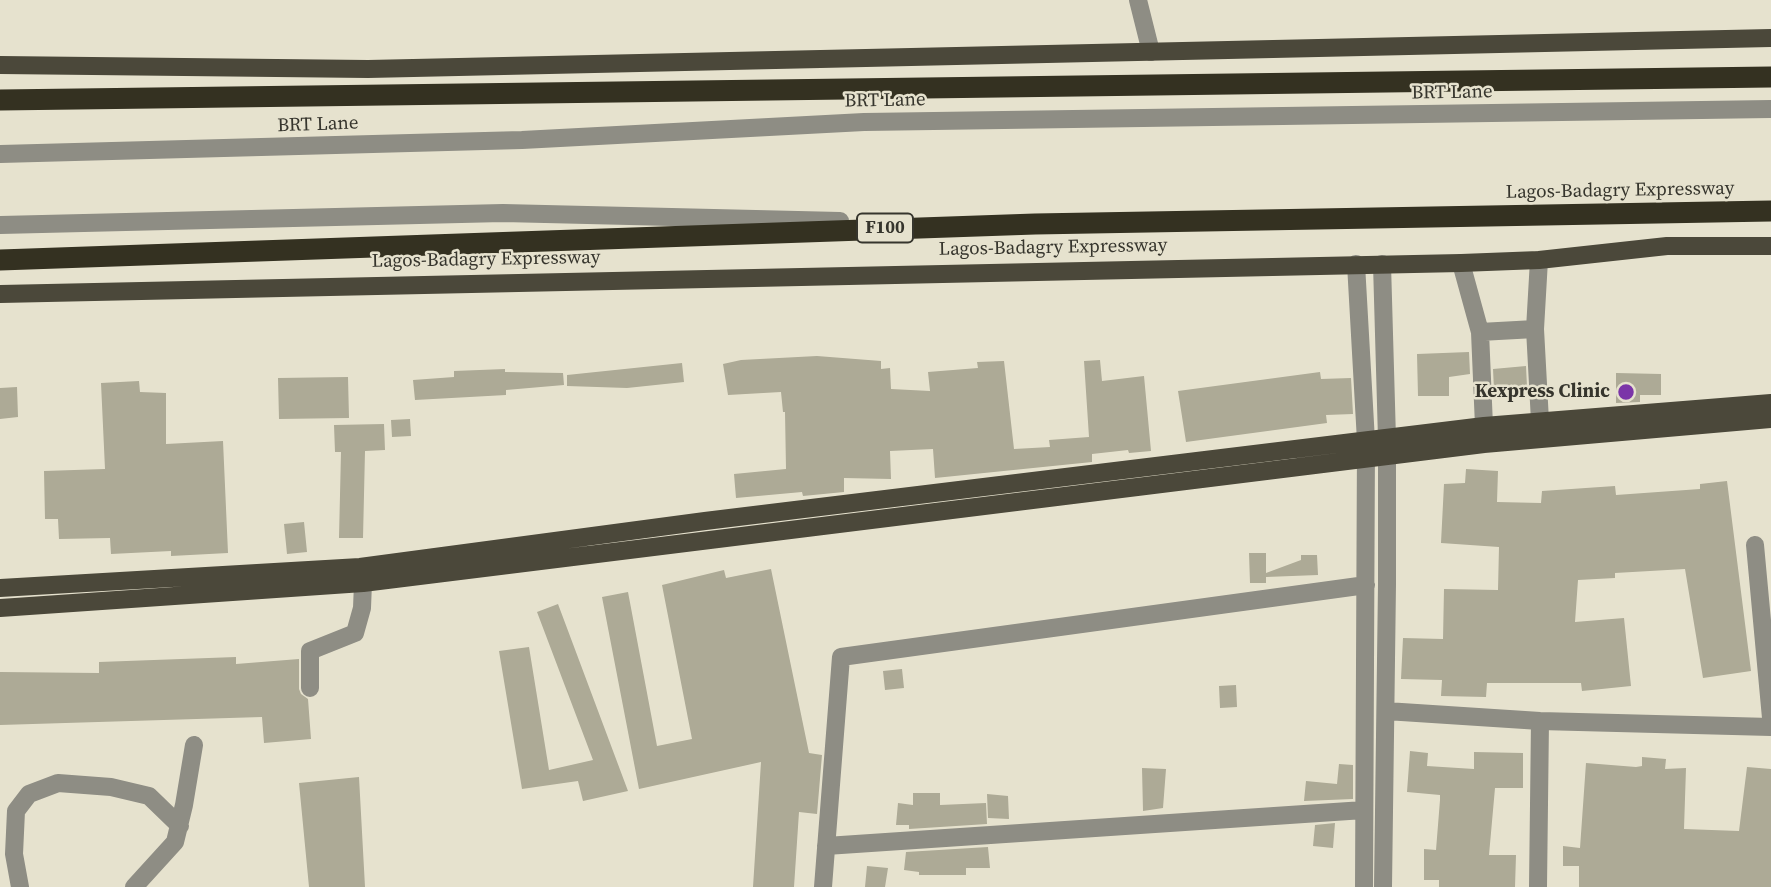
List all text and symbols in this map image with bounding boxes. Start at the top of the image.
street label: BRT Lane [1411,81,1493,105]
street label: BRT Lane [844,89,926,113]
street label: BRT Lane [277,112,359,138]
street label: Lagos-Badagry Expressway [1506,178,1734,204]
road number: F100 [857,213,913,242]
street label: Lagos-Badagry Expressway [939,235,1167,261]
street label: Lagos-Badagry Expressway [372,247,600,273]
place label: Kexpress Clinic [1475,381,1610,403]
marker: Kexpress Clinic [1616,382,1636,402]

